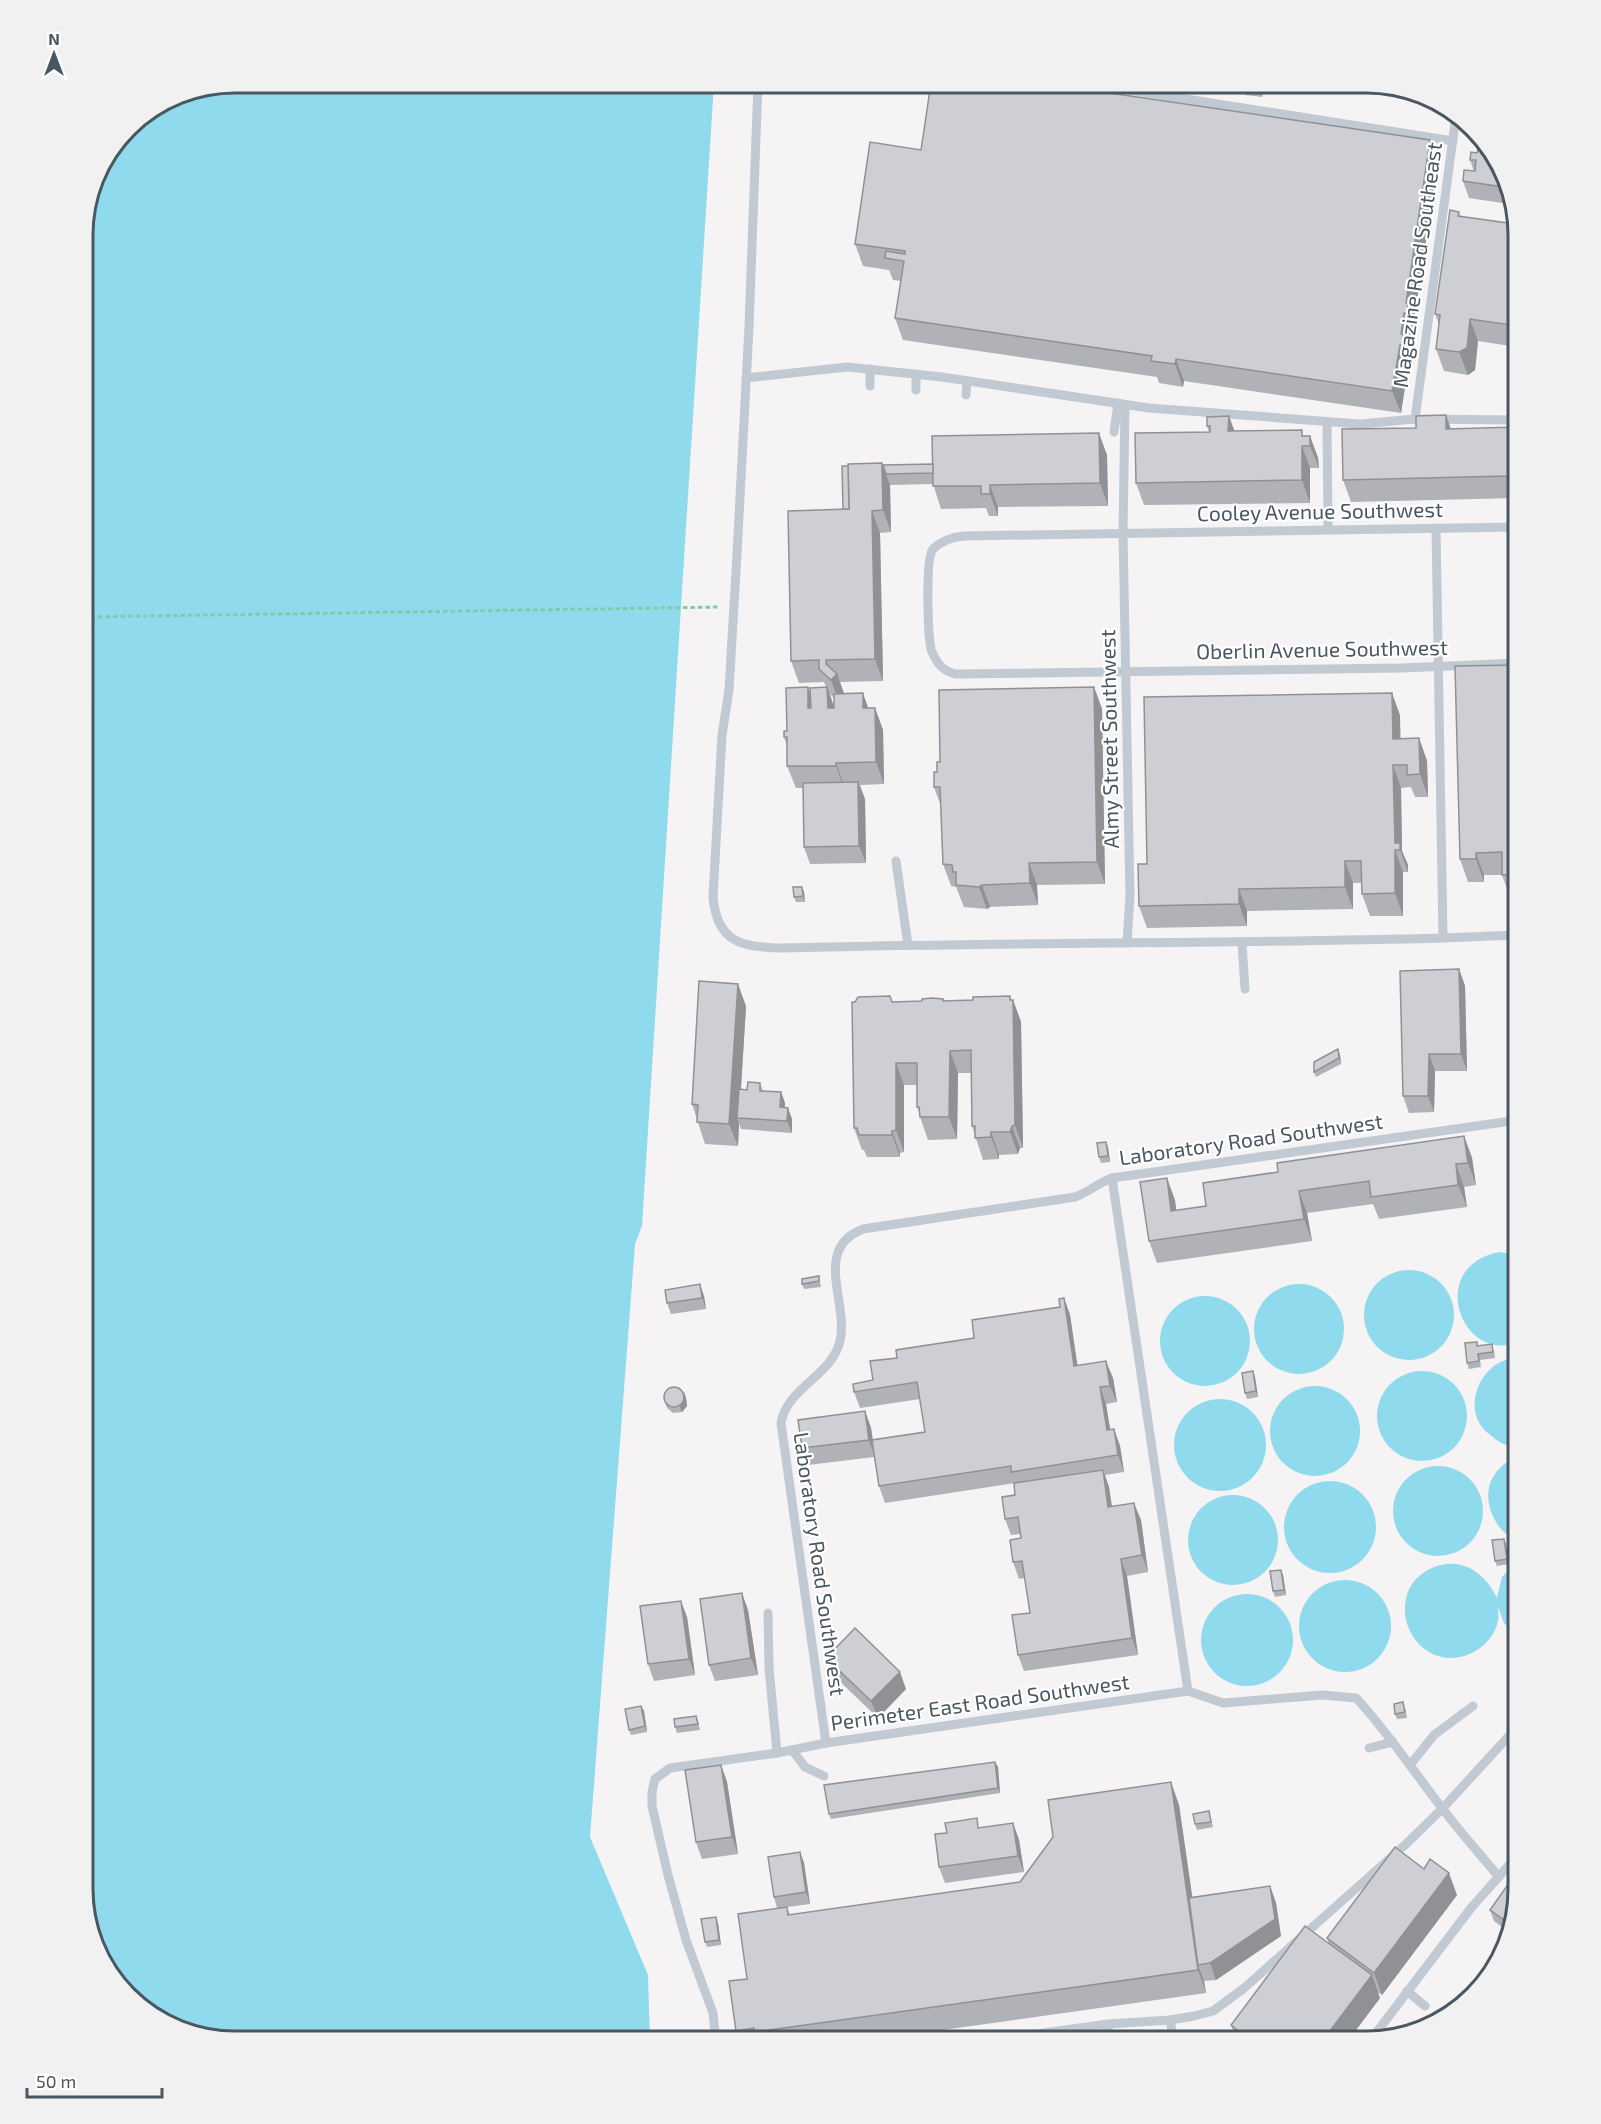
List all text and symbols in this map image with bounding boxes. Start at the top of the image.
north arrow [24,24,84,84]
text: N [48,29,60,48]
street label: Magazine Road Southeast [1387,140,1446,389]
street label: Cooley Avenue Southwest [1197,496,1443,525]
street label: Almy Street Southwest [1094,629,1123,849]
street label: Oberlin Avenue Southwest [1196,634,1448,663]
street label: Laboratory Road Southwest [1117,1108,1384,1169]
street label: Laboratory Road Southwest [790,1430,851,1697]
street label: Perimeter East Road Southwest [829,1668,1131,1735]
scale bar [27,2061,162,2099]
text: 50 m [36,2070,76,2092]

